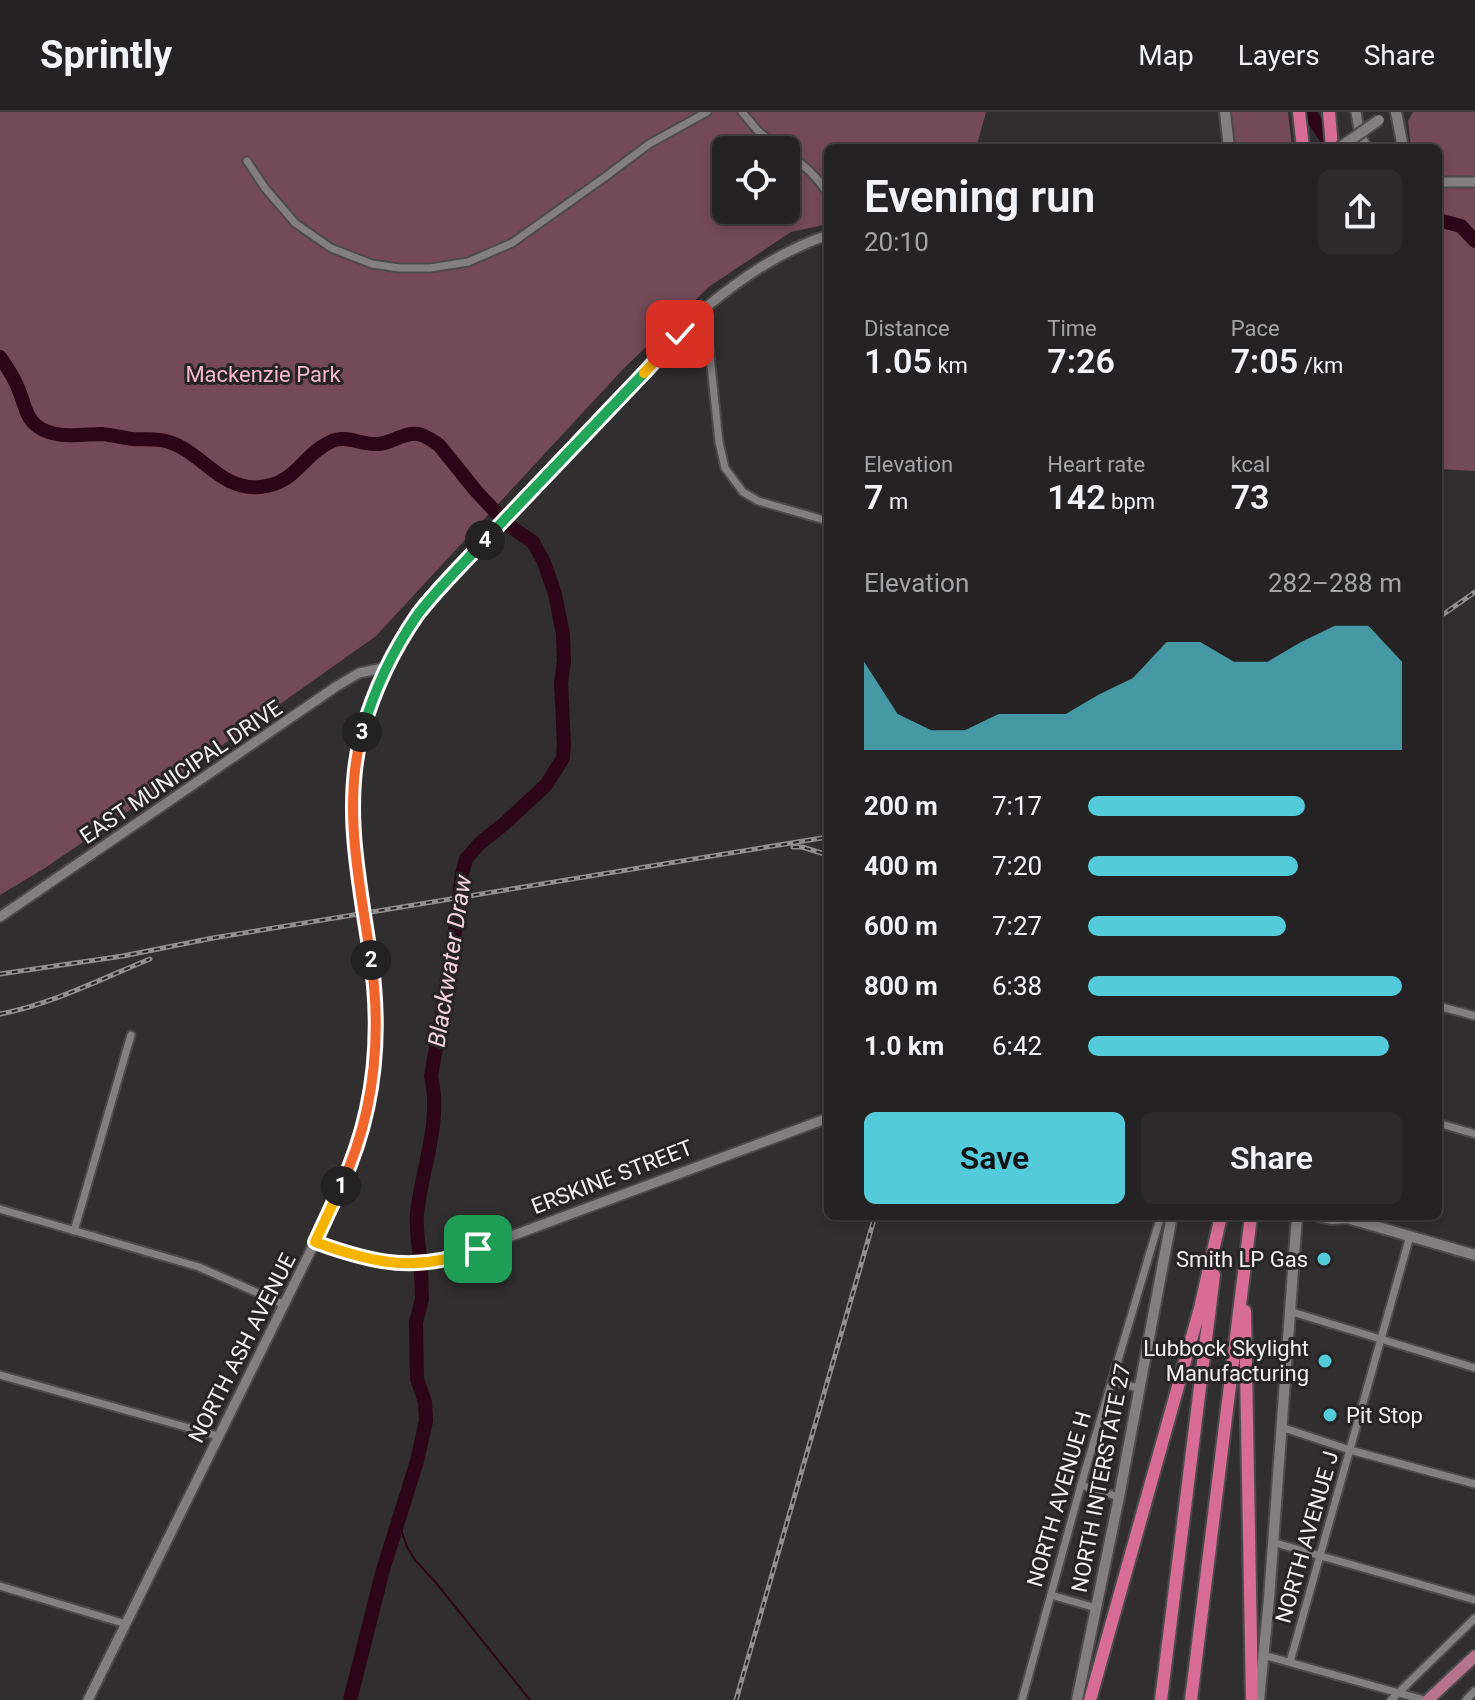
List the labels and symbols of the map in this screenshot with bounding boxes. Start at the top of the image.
pin [646,300,714,368]
park label: Mackenzie Park [185,362,341,387]
pin: 4 [465,520,505,560]
street label: EAST MUNICIPAL DRIVE [75,695,287,849]
pin: 3 [342,712,382,752]
water label: Blackwater Draw [423,873,477,1049]
pin: 2 [351,940,391,980]
street label: ERSKINE STREET [528,1135,696,1219]
pin: 1 [321,1166,361,1206]
pin [444,1215,512,1283]
place label: Smith LP Gas [1176,1247,1308,1272]
street label: NORTH ASH AVENUE [183,1249,301,1447]
marker: Smith LP Gas [1315,1250,1333,1268]
place label: Lubbock Skylight Manufacturing [1143,1336,1309,1386]
marker: Lubbock Skylight Manufacturing [1316,1352,1334,1370]
street label: NORTH INTERSTATE 27 [1067,1362,1135,1594]
place label: Pit Stop [1346,1403,1423,1428]
marker: Pit Stop [1321,1406,1339,1424]
street label: NORTH AVENUE H [1022,1408,1096,1590]
street label: NORTH AVENUE J [1270,1448,1344,1626]

